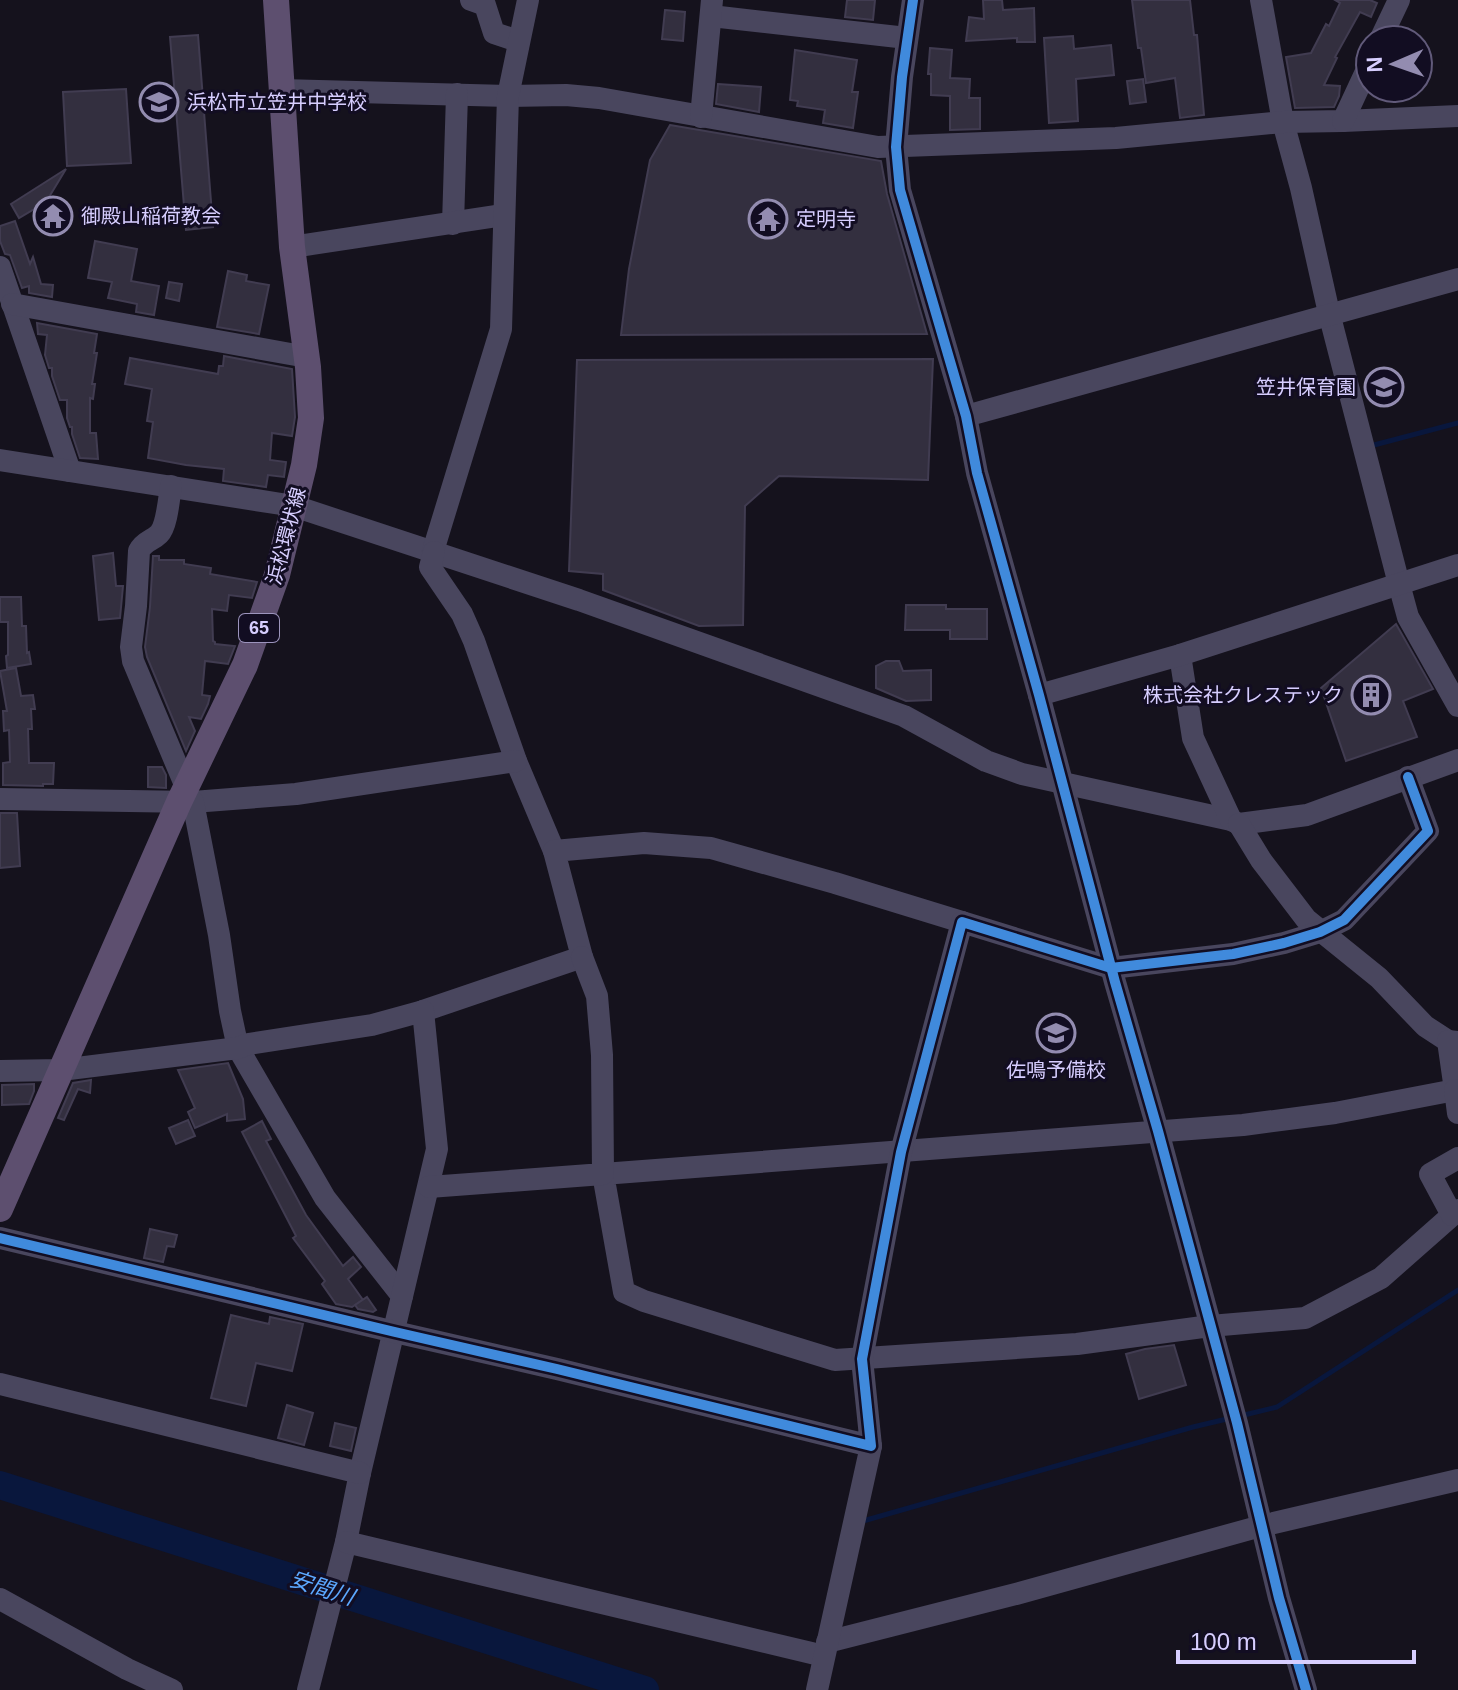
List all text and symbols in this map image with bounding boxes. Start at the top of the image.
north arrow [1354,24,1434,104]
text: N [1362,56,1387,73]
school or university icon: 浜松市立笠井中学校 [138,81,180,123]
place label: 浜松市立笠井中学校 [187,91,367,113]
temple icon: 御殿山稲荷教会 [32,195,74,237]
temple icon: 定明寺 [747,198,789,240]
place label: 御殿山稲荷教会 [81,205,221,227]
place label: 定明寺 [796,208,856,230]
school or university icon: 笠井保育園 [1363,366,1405,408]
place label: 笠井保育園 [1256,376,1356,398]
street label: 浜松環状線 [262,485,310,587]
road number: 65 [239,614,279,642]
building icon: 株式会社クレステック [1350,674,1392,716]
place label: 株式会社クレステック [1143,684,1343,706]
school or university icon: 佐鳴予備校 [1035,1012,1077,1054]
place label: 佐鳴予備校 [1006,1059,1106,1081]
water label: 安間川 [287,1566,359,1611]
scale bar [1178,1614,1414,1664]
text: 100 m [1190,1628,1257,1655]

